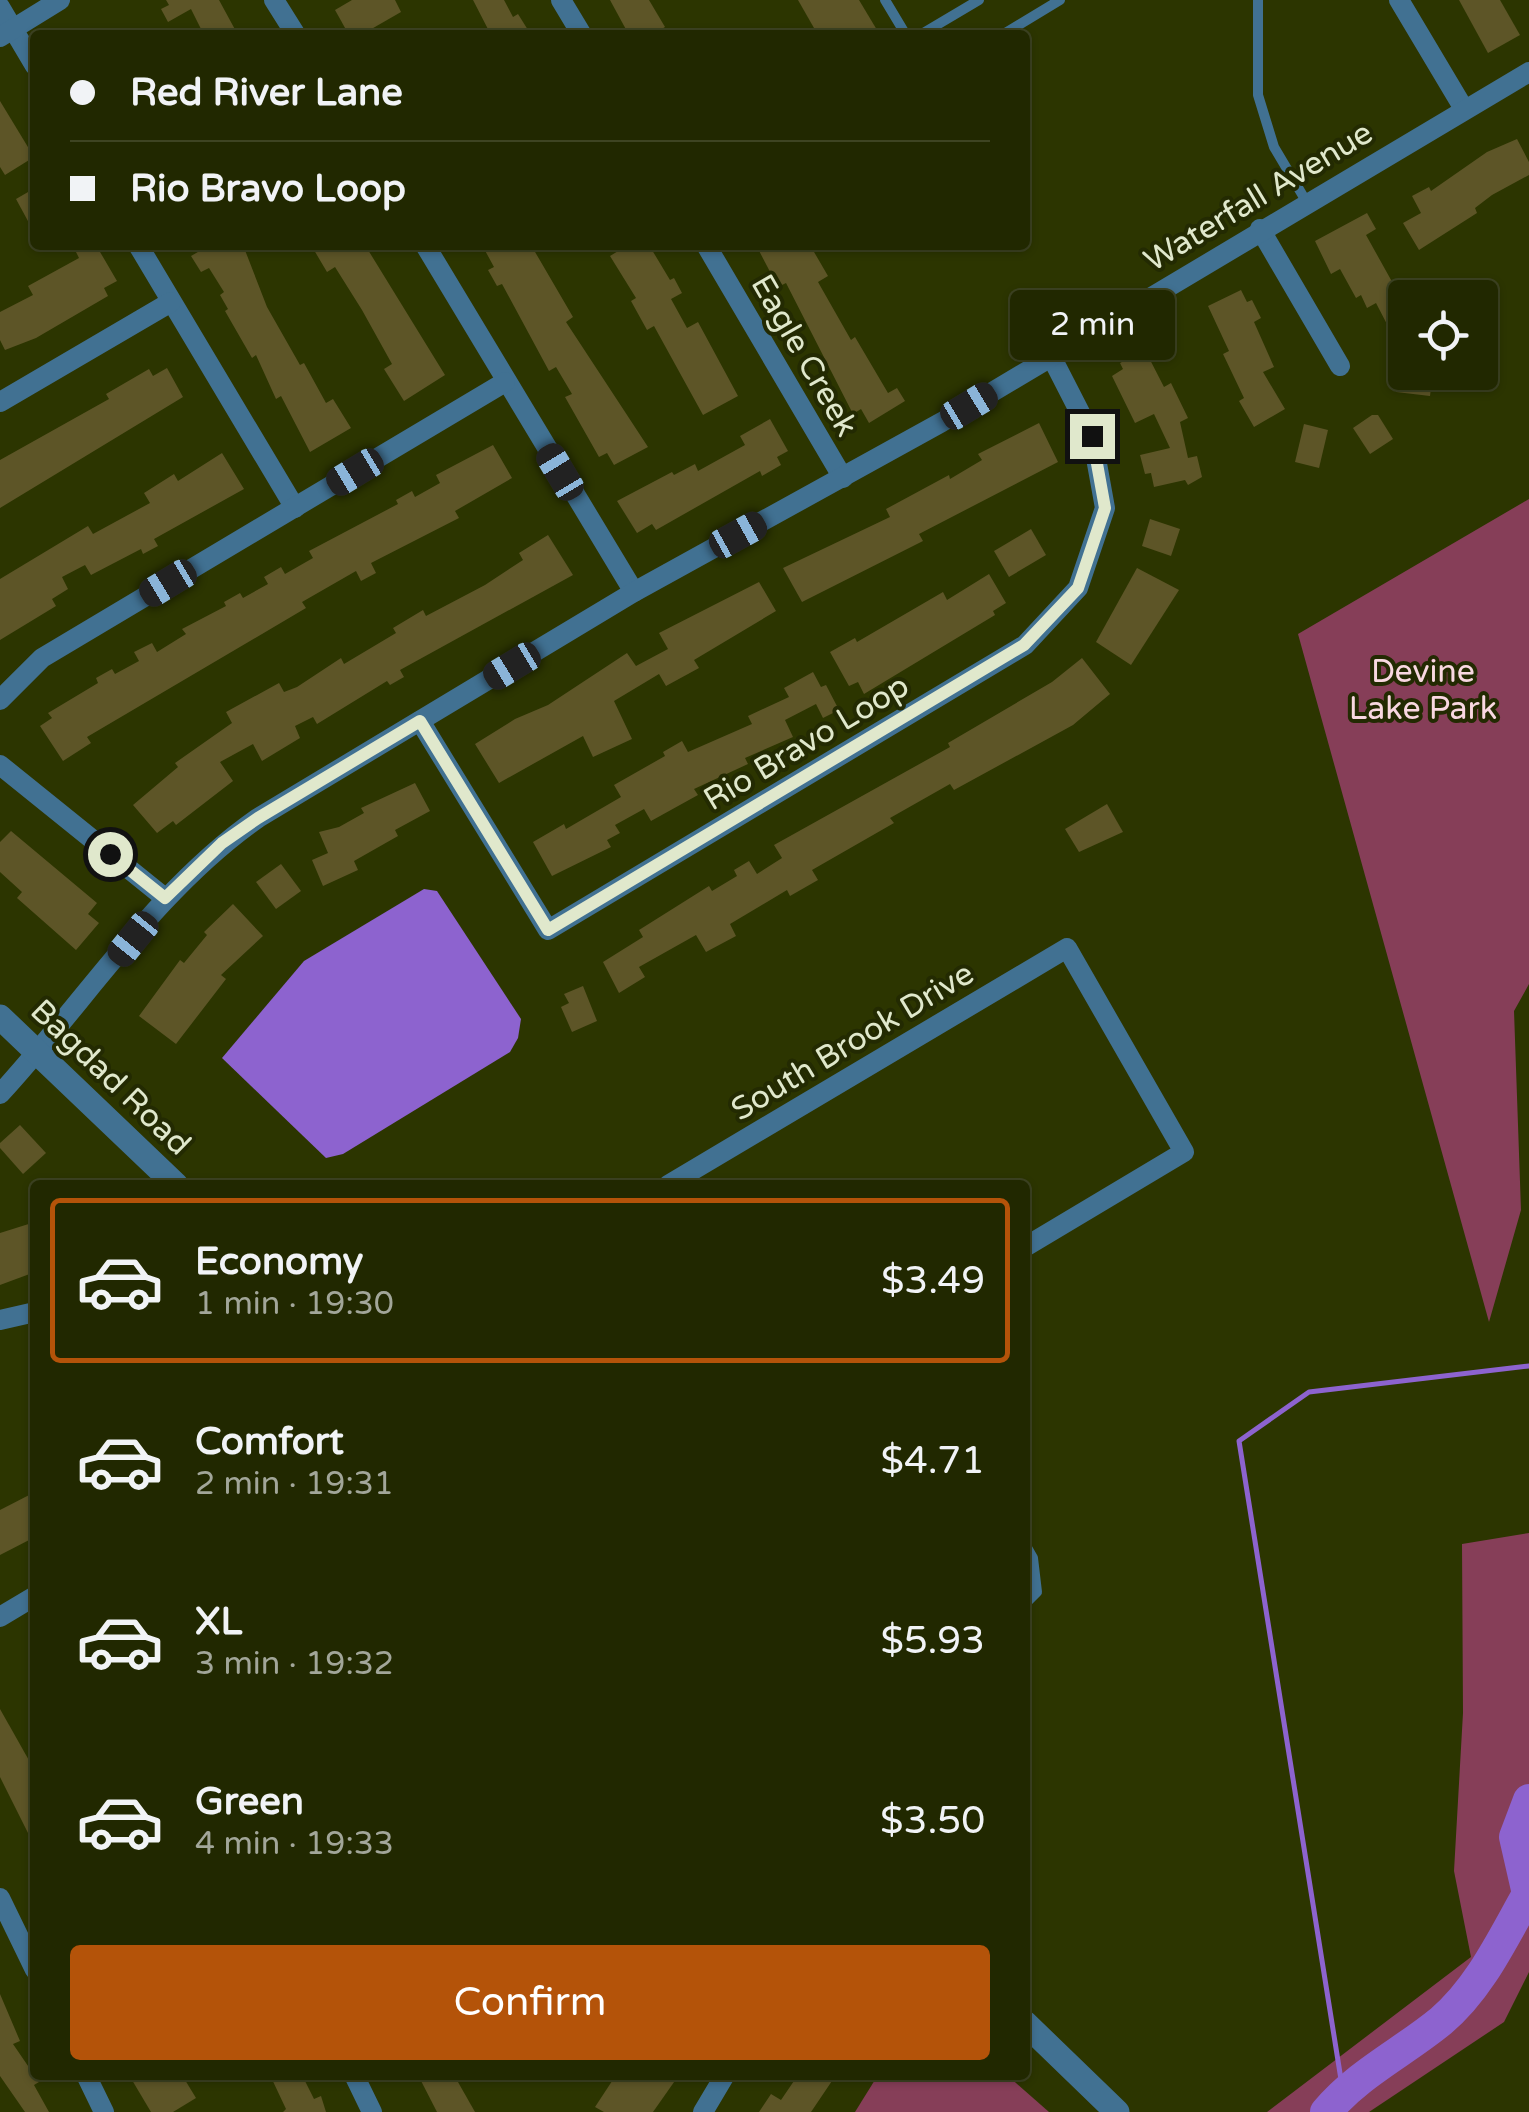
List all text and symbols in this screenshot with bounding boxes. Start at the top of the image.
text: Red River Lane [130,70,403,116]
street label: Waterfall Avenue [1137,114,1380,280]
text: Rio Bravo Loop [130,166,406,212]
street label: Eagle Creek [743,268,866,443]
map controls [1388,280,1498,390]
button: locate [1388,280,1498,390]
callout: 2 min [1010,291,1174,361]
text: 2 min [1050,306,1135,344]
car [936,378,1002,434]
route end [1070,414,1115,459]
car [532,439,588,505]
car [322,444,388,500]
car [704,507,772,563]
car [135,555,201,611]
car [479,638,545,694]
park label: Devine Lake Park [1349,653,1497,728]
street label: Rio Bravo Loop [697,667,916,819]
route start [88,832,133,877]
car [102,906,164,972]
street label: South Brook Drive [724,955,981,1129]
street label: Bagdad Road [22,992,198,1163]
icon: car [75,1236,165,1326]
text: Economy [195,1239,363,1285]
text: $3.49 [881,1258,985,1304]
text: 1 min · 19:30 [195,1285,394,1323]
icon: car [75,1416,165,1506]
text: Comfort [195,1419,344,1465]
text: $4.71 [880,1438,985,1484]
text: 2 min · 19:31 [195,1465,394,1503]
icon: car [75,1596,165,1686]
text: XL [195,1599,242,1645]
text: $5.93 [880,1618,985,1664]
text: 3 min · 19:32 [195,1645,394,1683]
icon: car [75,1776,165,1866]
text: Green [195,1779,304,1825]
text: $3.50 [880,1798,985,1844]
text: 4 min · 19:33 [195,1825,394,1863]
button: Confirm [70,1945,990,2060]

